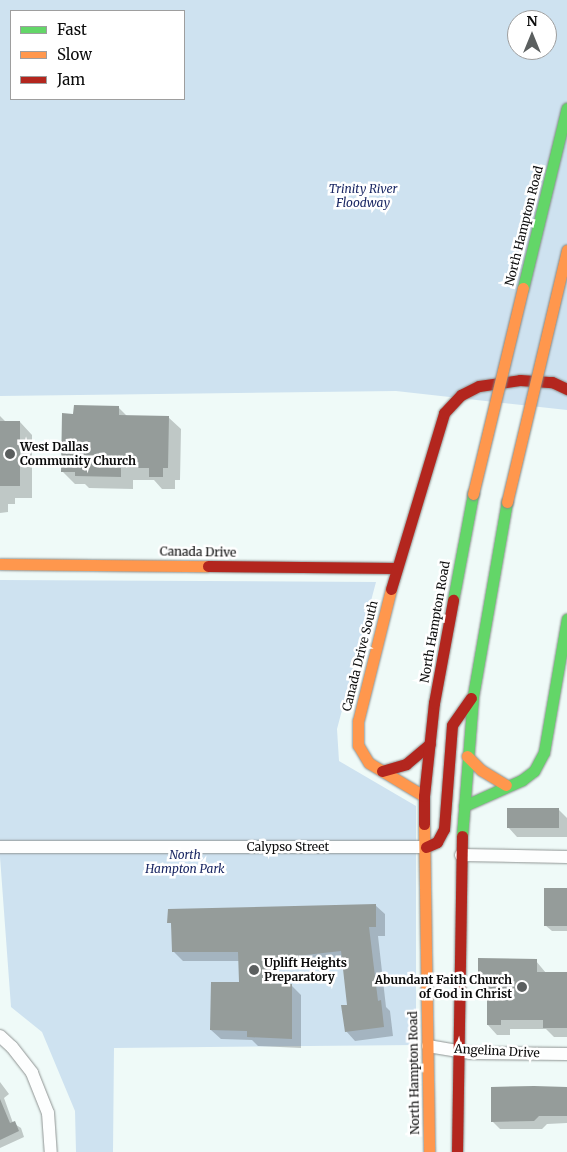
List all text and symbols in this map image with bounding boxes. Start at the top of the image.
legend [10,10,185,100]
north arrow [507,10,557,60]
text: N [526,12,538,30]
text: Fast [57,20,87,39]
text: Slow [57,45,92,64]
text: Jam [57,70,85,89]
street label: North Hampton Road [502,164,546,288]
park label: Trinity River Floodway [329,182,397,210]
place label: West Dallas Community Church [20,440,136,468]
marker: West Dallas Community Church [4,448,16,460]
street label: Canada Drive [160,544,236,560]
street label: North Hampton Road [417,560,453,684]
street label: Canada Drive South [339,599,381,713]
street label: Calypso Street [247,840,329,854]
park label: North Hampton Park [145,848,225,876]
place label: Uplift Heights Preparatory [264,956,347,984]
marker: Uplift Heights Preparatory [248,964,260,976]
place label: Abundant Faith Church of God in Christ [375,973,512,1001]
marker: Abundant Faith Church of God in Christ [516,981,528,993]
street label: North Hampton Road [406,1011,422,1135]
street label: Angelina Drive [454,1042,540,1060]

